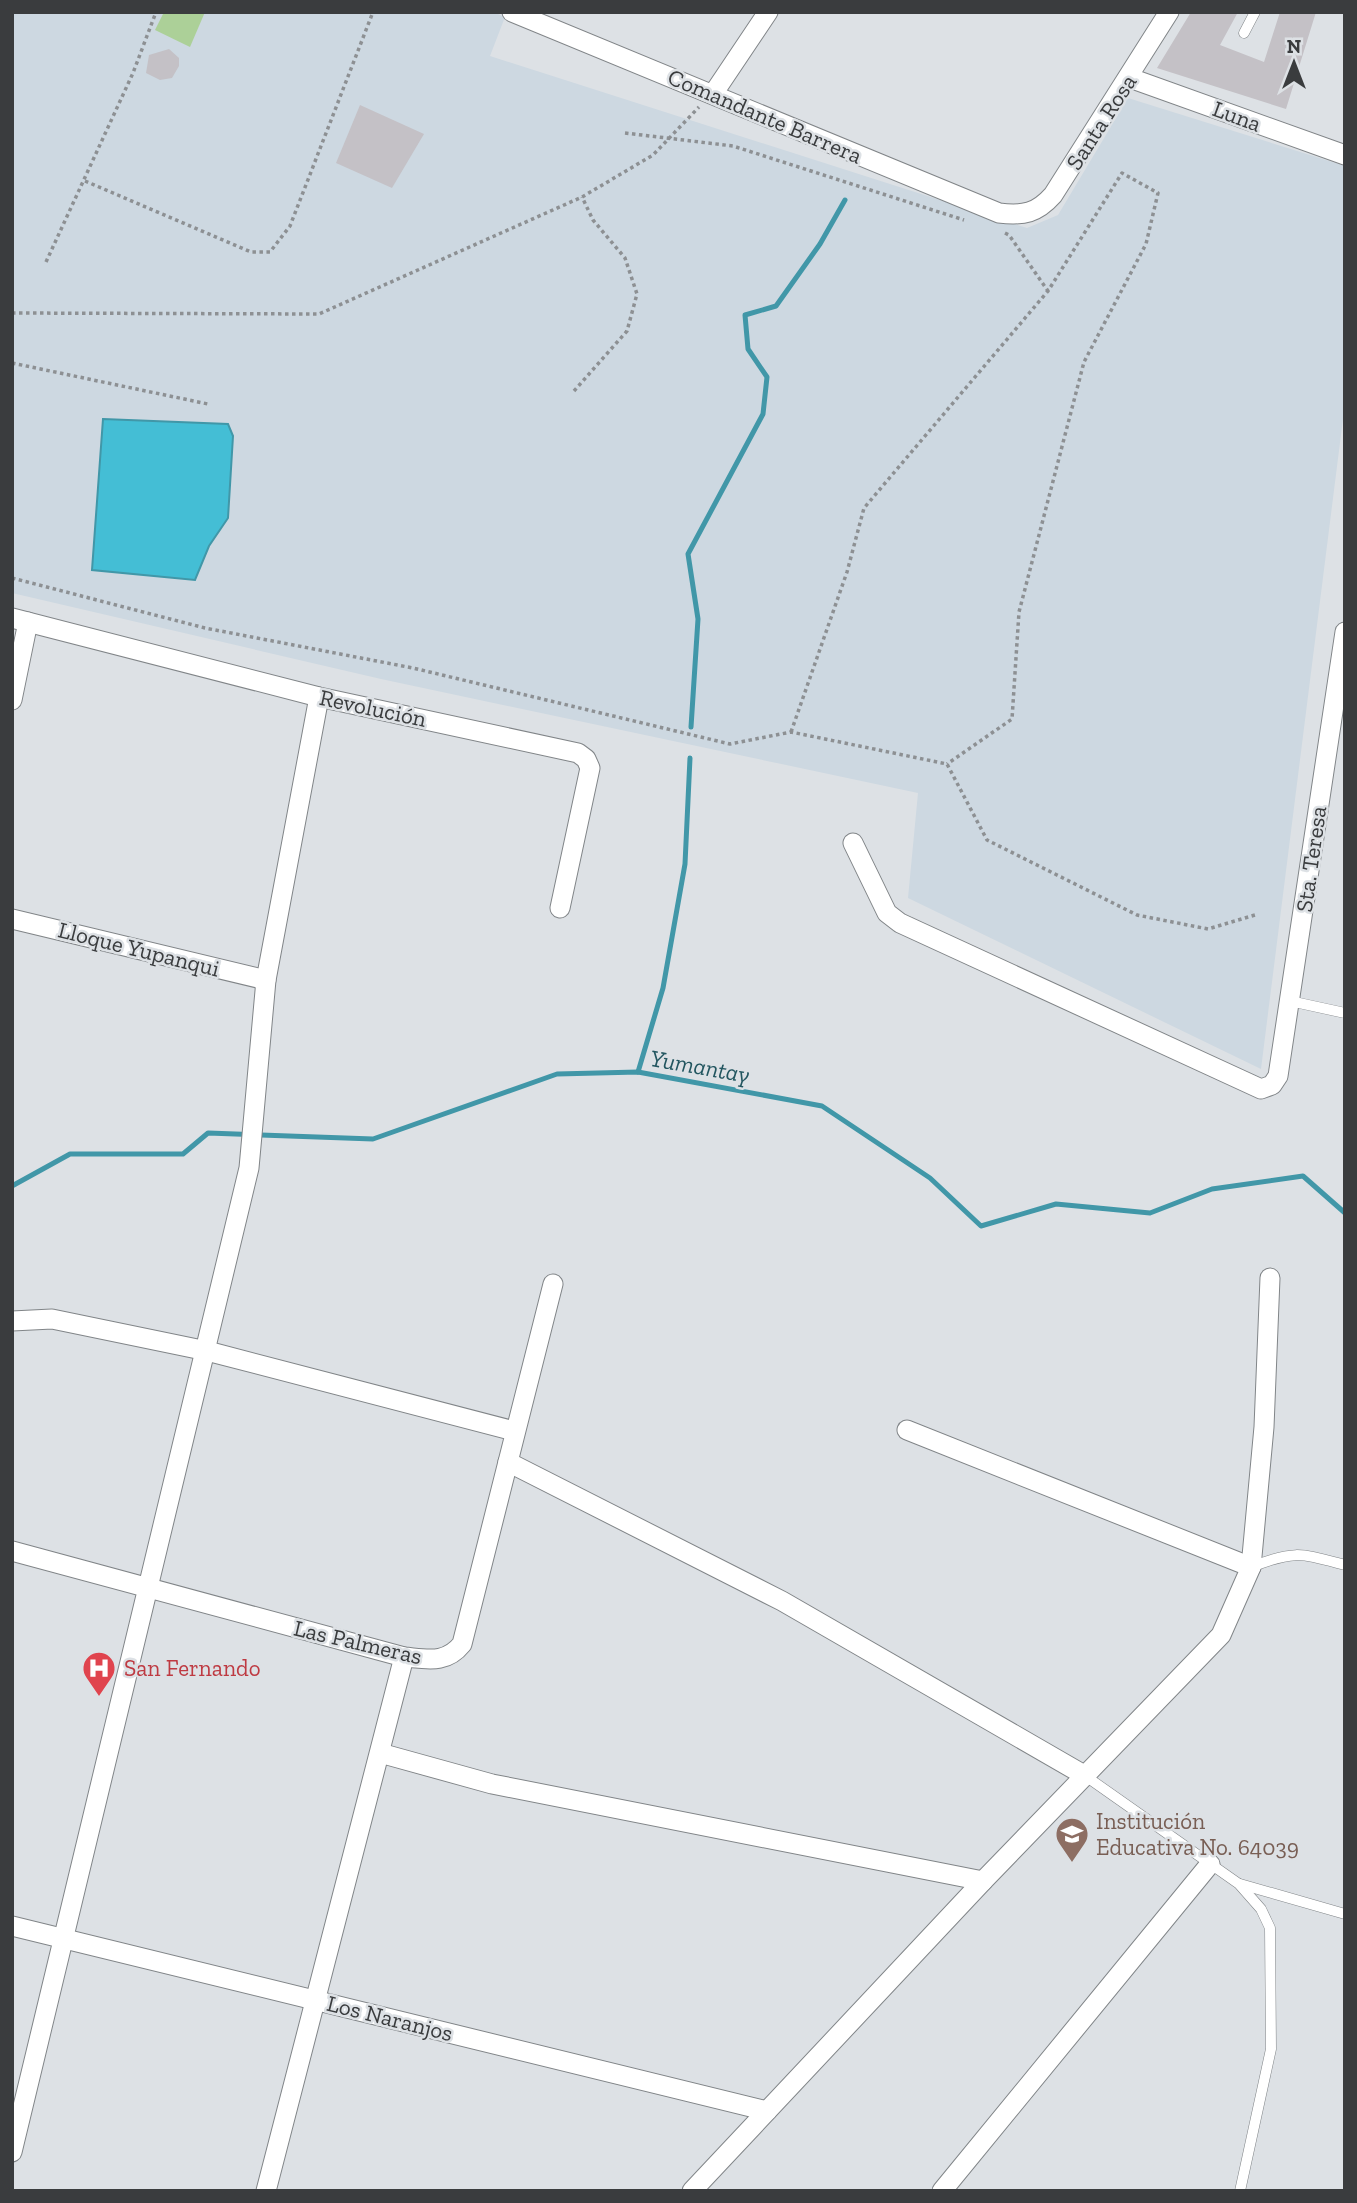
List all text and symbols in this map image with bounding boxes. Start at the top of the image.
north arrow [1259,28,1329,98]
text: N [1287,35,1301,58]
street label: Comandante Barrera [664,62,866,170]
street label: Santa Rosa [1060,69,1142,175]
street label: Luna [1209,94,1265,138]
street label: Revolución [317,683,429,733]
street label: Sta. Teresa [1290,804,1332,914]
street label: Lloque Yupanqui [55,915,223,983]
water label: Yumantay [648,1043,752,1089]
street label: Las Palmeras [291,1614,425,1670]
hospital icon: San Fernando [80,1649,118,1698]
place label: San Fernando [124,1654,261,1682]
place label: Institución Educativa No. 64039 [1096,1807,1299,1861]
school or university icon: Institución Educativa No. 64039 [1053,1815,1091,1864]
street label: Los Naranjos [324,1989,456,2047]

